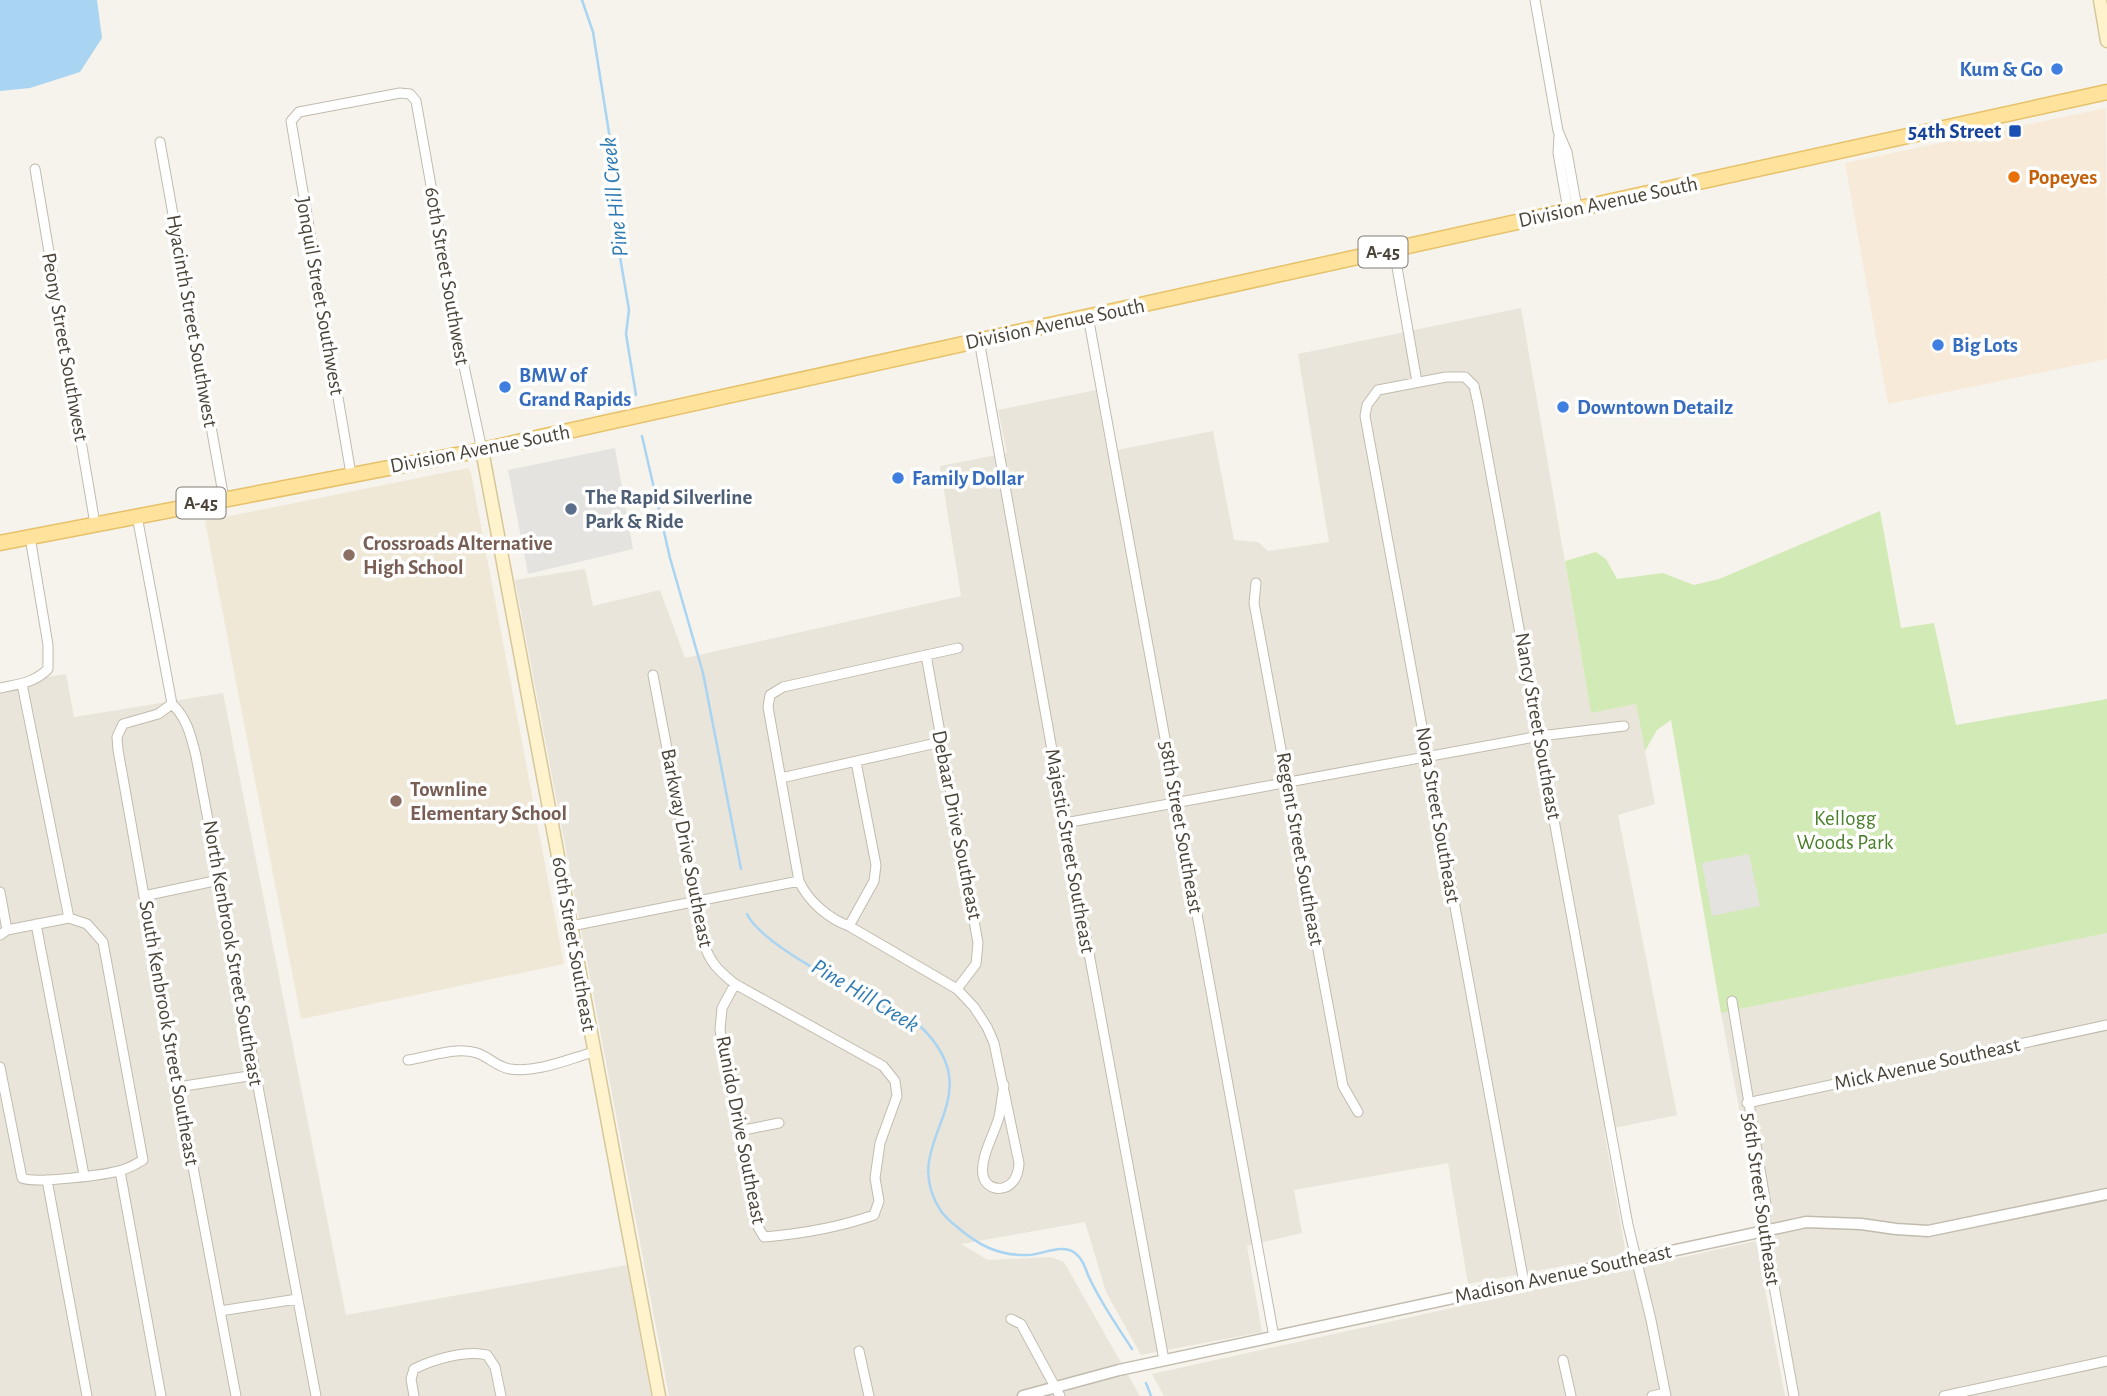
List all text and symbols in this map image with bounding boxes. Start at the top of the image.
place label: Kum & Go [1959,59,2043,80]
marker: Kum & Go [2049,61,2065,77]
place label: 54th Street [1908,121,2001,142]
marker: 54th Street [2007,123,2023,139]
water label: Pine Hill Creek [597,135,633,258]
place label: Popeyes [2028,167,2097,188]
marker: Popeyes [2006,169,2022,185]
street label: Division Avenue South [1516,173,1700,231]
street label: 60th Street Southwest [421,185,473,367]
street label: Jonquil Street Southwest [292,195,348,397]
street label: Hyacinth Street Southwest [163,213,221,429]
road number: A-45 [1358,236,1408,268]
street label: Peony Street Southwest [38,251,92,443]
street label: Division Avenue South [963,295,1147,353]
place label: Big Lots [1952,335,2018,356]
marker: Big Lots [1930,337,1946,353]
place label: BMW of Grand Rapids [519,365,631,410]
marker: BMW of Grand Rapids [497,379,513,395]
place label: Downtown Detailz [1577,397,1733,418]
marker: Downtown Detailz [1555,399,1571,415]
street label: Division Avenue South [388,421,572,477]
place label: Family Dollar [912,468,1025,489]
marker: Family Dollar [890,470,906,486]
place label: The Rapid Silverline Park & Ride [585,487,752,532]
road number: A-45 [176,488,226,518]
marker: The Rapid Silverline Park & Ride [563,501,579,517]
place label: Crossroads Alternative High School [363,533,553,578]
marker: Crossroads Alternative High School [341,547,357,563]
street label: Nancy Street Southeast [1511,631,1565,822]
street label: Nora Street Southeast [1412,725,1464,905]
street label: Debaar Drive Southeast [928,728,986,922]
street label: 58th Street Southeast [1155,739,1207,915]
street label: Barkway Drive Southeast [657,747,717,949]
street label: Majestic Street Southeast [1042,747,1098,955]
street label: Regent Street Southeast [1273,751,1327,948]
place label: Townline Elementary School [410,779,567,824]
marker: Townline Elementary School [388,793,404,809]
park label: Kellogg Woods Park [1797,808,1894,853]
street label: North Kenbrook Street Southeast [199,819,267,1088]
street label: 60th Street Southeast [548,855,600,1033]
street label: South Kenbrook Street Southeast [135,899,203,1168]
water label: Pine Hill Creek [807,955,923,1037]
street label: Runido Drive Southeast [712,1034,770,1226]
street label: Mick Avenue Southeast [1832,1034,2022,1094]
street label: 56th Street Southeast [1738,1111,1784,1287]
street label: Madison Avenue Southeast [1453,1241,1673,1307]

